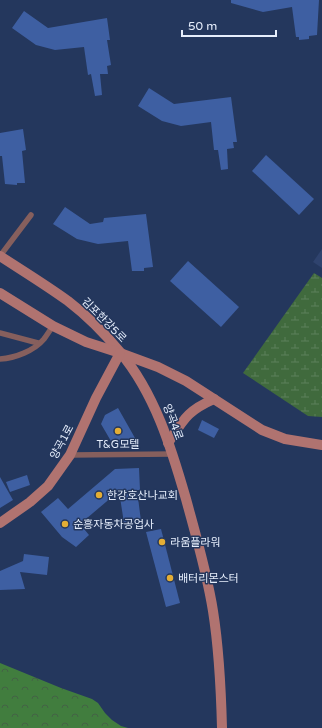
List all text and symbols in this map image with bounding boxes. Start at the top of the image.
scale bar [182,12,276,38]
text: 50 m [188,19,217,33]
street label: 김포한강5로 [79,295,129,345]
street label: 양곡4로 [160,402,186,442]
street label: 양곡1로 [48,422,76,462]
marker: T&G모텔 [113,426,123,436]
place label: T&G모텔 [97,438,139,451]
place label: 한강호산나교회 [107,489,178,502]
marker: 한강호산나교회 [94,490,104,500]
place label: 순흥자동차공업사 [73,518,154,531]
marker: 순흥자동차공업사 [60,519,70,529]
place label: 라움플라워 [170,536,221,549]
marker: 라움플라워 [157,537,167,547]
place label: 배터리몬스터 [178,572,239,585]
marker: 배터리몬스터 [165,573,175,583]

